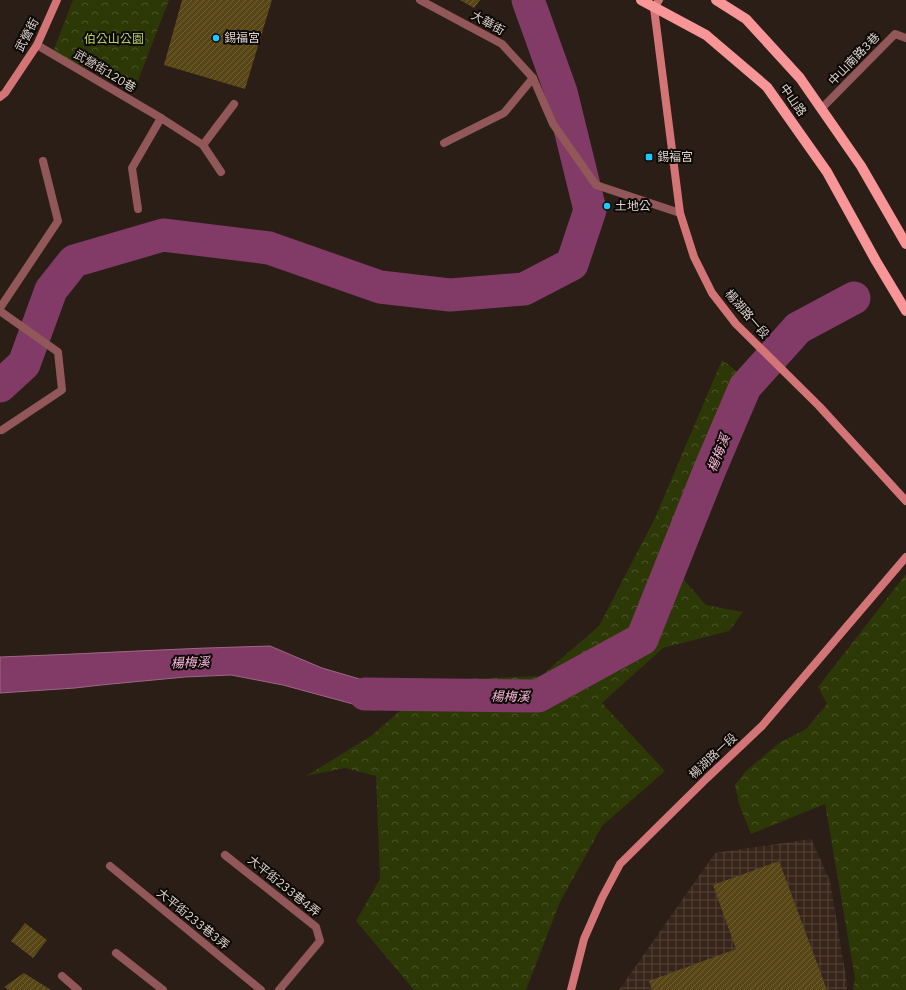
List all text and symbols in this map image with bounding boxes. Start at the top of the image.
street label: 大華街 [469,7,508,38]
street label: 武營街 [11,15,42,54]
street label: 中山南路3巷 [825,29,882,88]
place label: 錫福宮 [224,30,260,45]
park label: 伯公山公園 [84,31,144,46]
marker: 錫福宮 [211,33,221,43]
street label: 武營街120巷 [72,46,139,95]
street label: 中山路 [777,81,810,119]
place label: 錫褔宮 [657,149,693,164]
marker: 錫褔宮 [644,152,654,162]
place label: 土地公 [615,198,651,213]
marker: 土地公 [602,201,612,211]
street label: 楊湖路一段 [722,286,773,341]
water label: 楊梅溪 [703,430,734,474]
water label: 楊梅溪 [170,653,212,672]
water label: 楊梅溪 [490,688,532,705]
street label: 楊湖路一段 [686,730,740,782]
street label: 大平街233巷4弄 [245,852,324,919]
street label: 大平街233巷3弄 [154,885,233,952]

